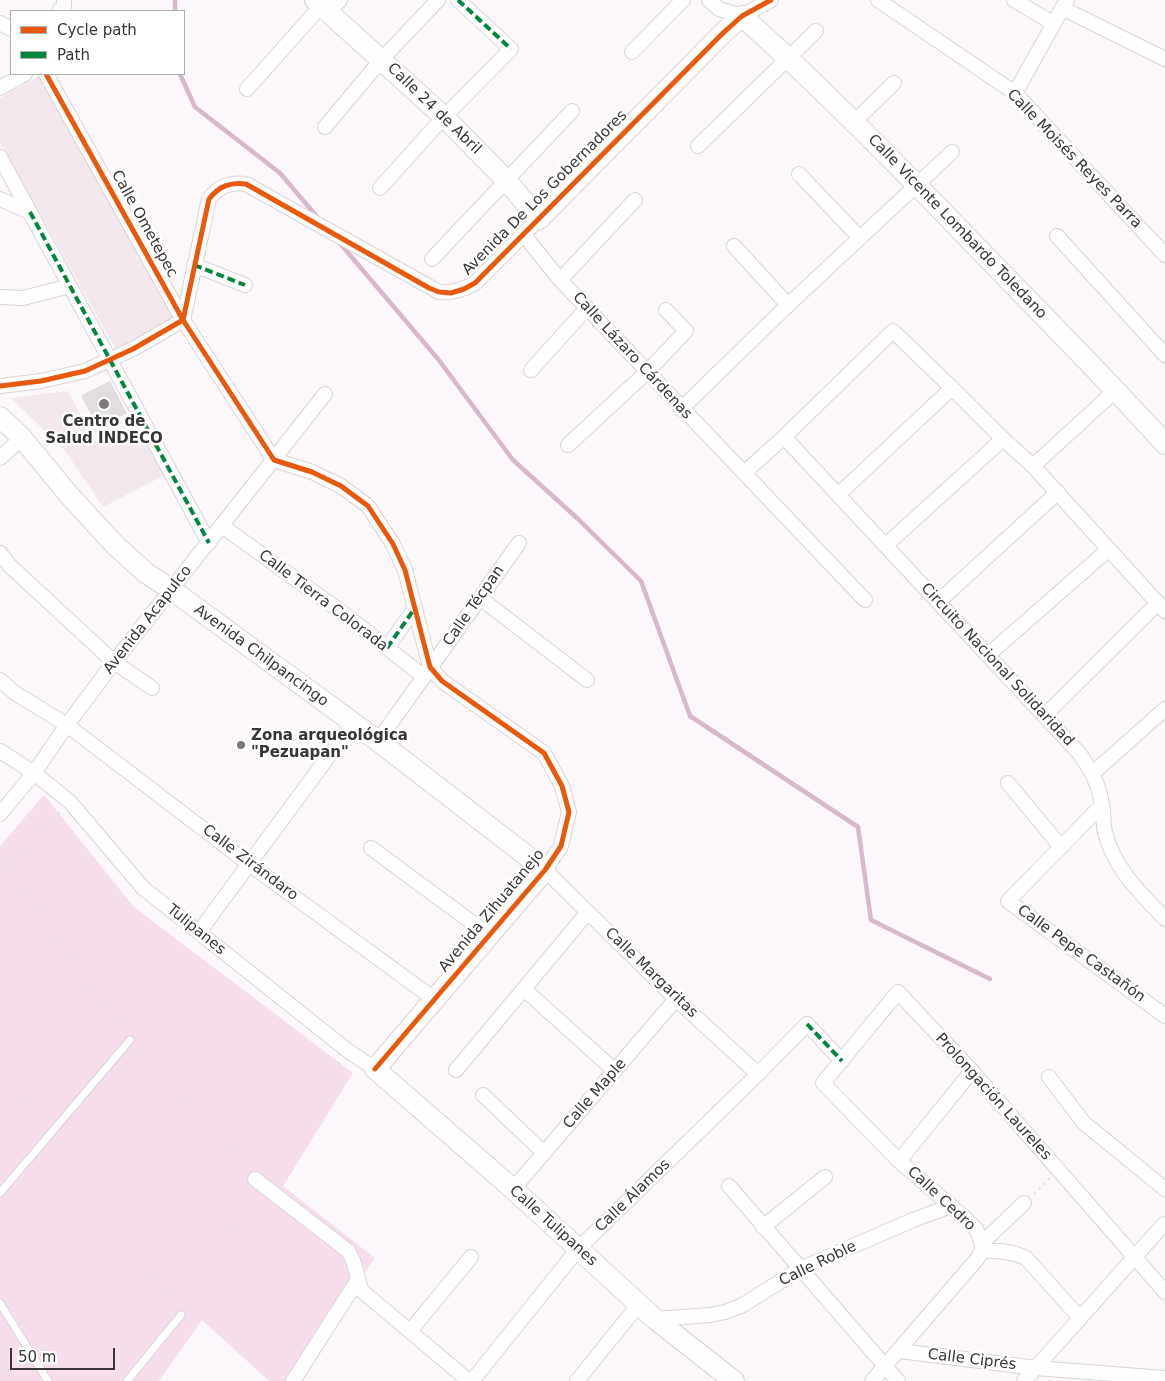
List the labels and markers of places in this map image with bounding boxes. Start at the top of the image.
marker: Centro de Salud INDECO [97,397,111,411]
place label: Centro de Salud INDECO [45,413,163,448]
place label: Zona arqueológica "Pezuapan" [251,727,408,762]
marker: Zona arqueológica "Pezuapan" [235,739,247,751]

